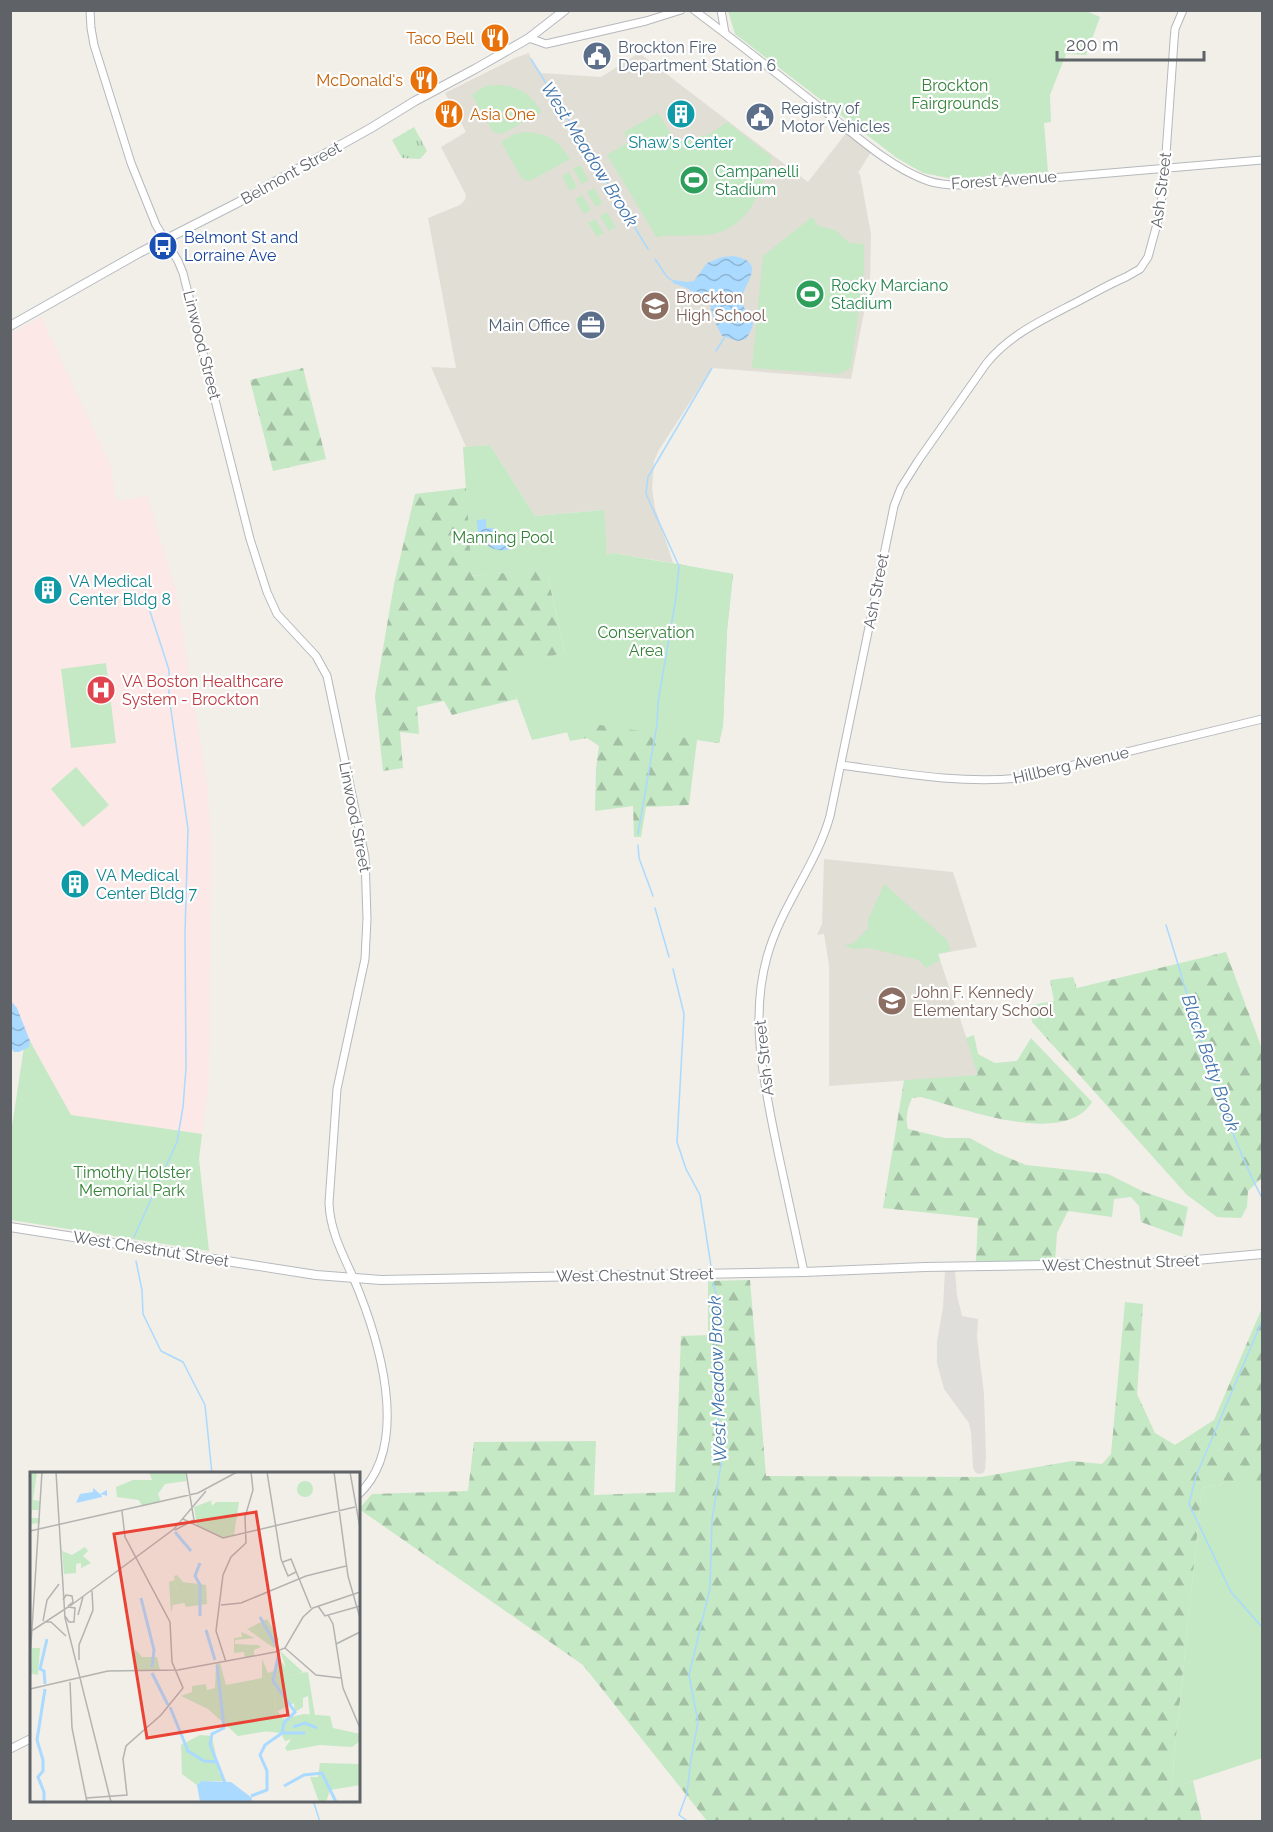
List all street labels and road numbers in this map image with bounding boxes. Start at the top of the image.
street label: Belmont Street [238,137,345,208]
street label: Ash Street [1147,150,1175,229]
street label: Forest Avenue [950,167,1058,193]
street label: Linwood Street [179,288,225,402]
street label: Ash Street [859,551,893,630]
street label: Hillberg Avenue [1011,742,1131,788]
street label: Linwood Street [335,760,375,874]
street label: Ash Street [751,1018,777,1097]
street label: West Chestnut Street [72,1227,231,1271]
street label: West Chestnut Street [1042,1251,1201,1275]
street label: West Chestnut Street [556,1264,715,1286]

